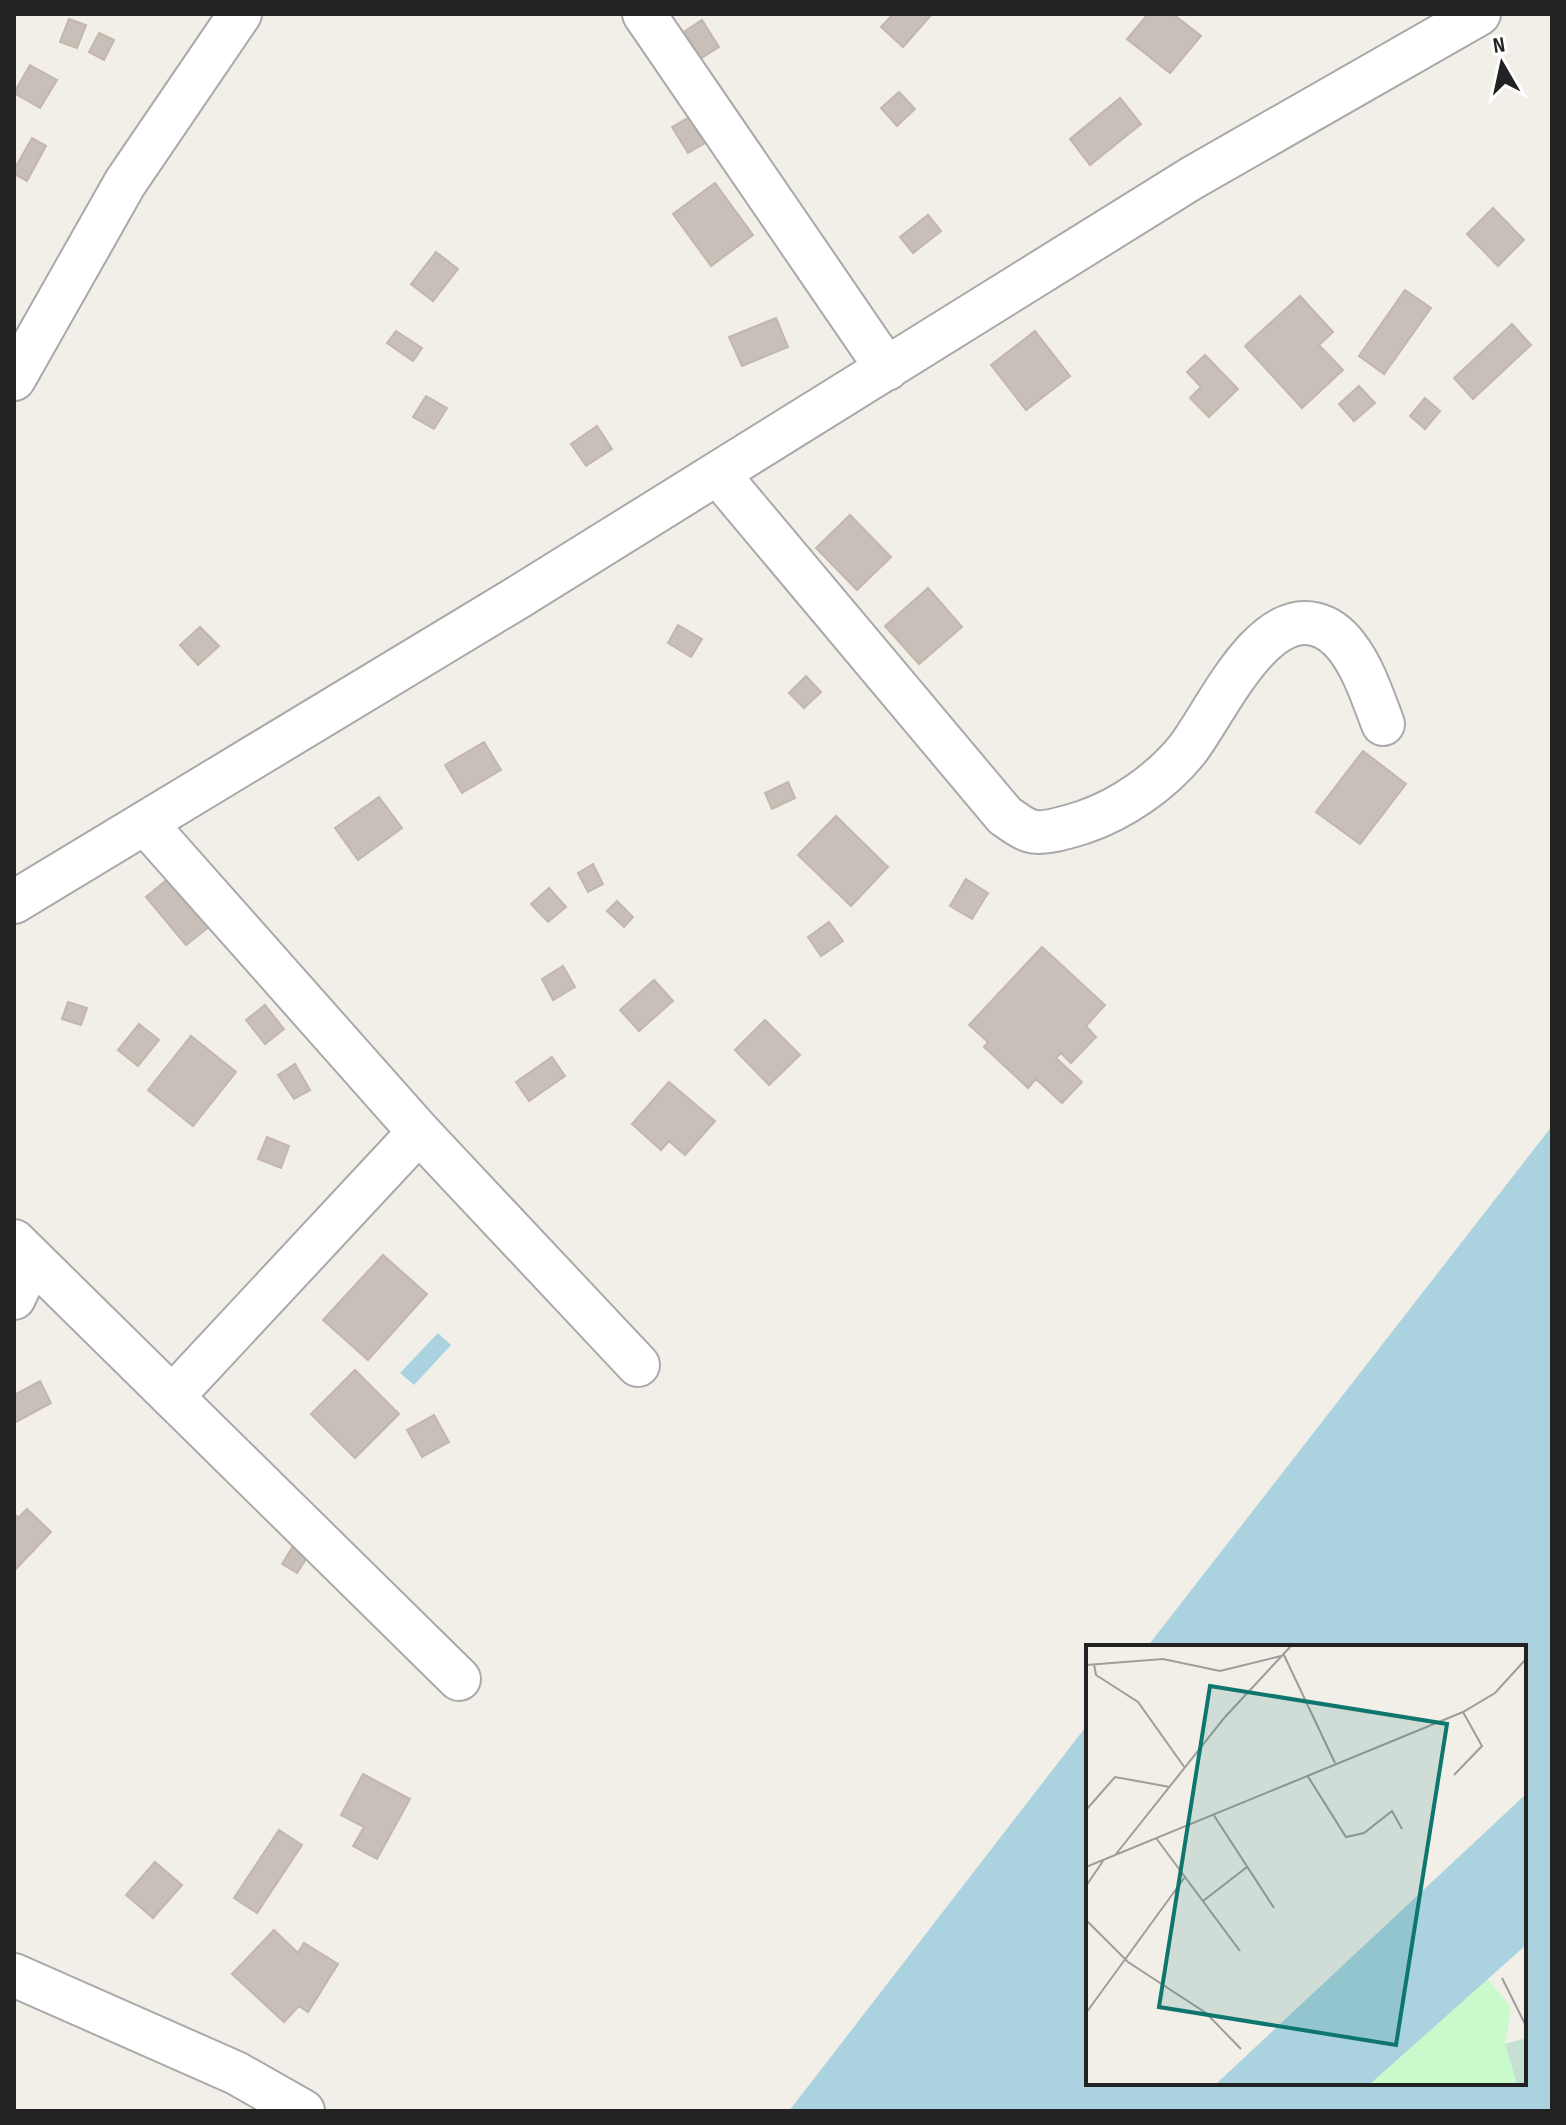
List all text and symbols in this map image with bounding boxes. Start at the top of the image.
north arrow [1462,24,1542,104]
text: N [1491,31,1507,60]
inset map [1086,1645,1526,2085]

